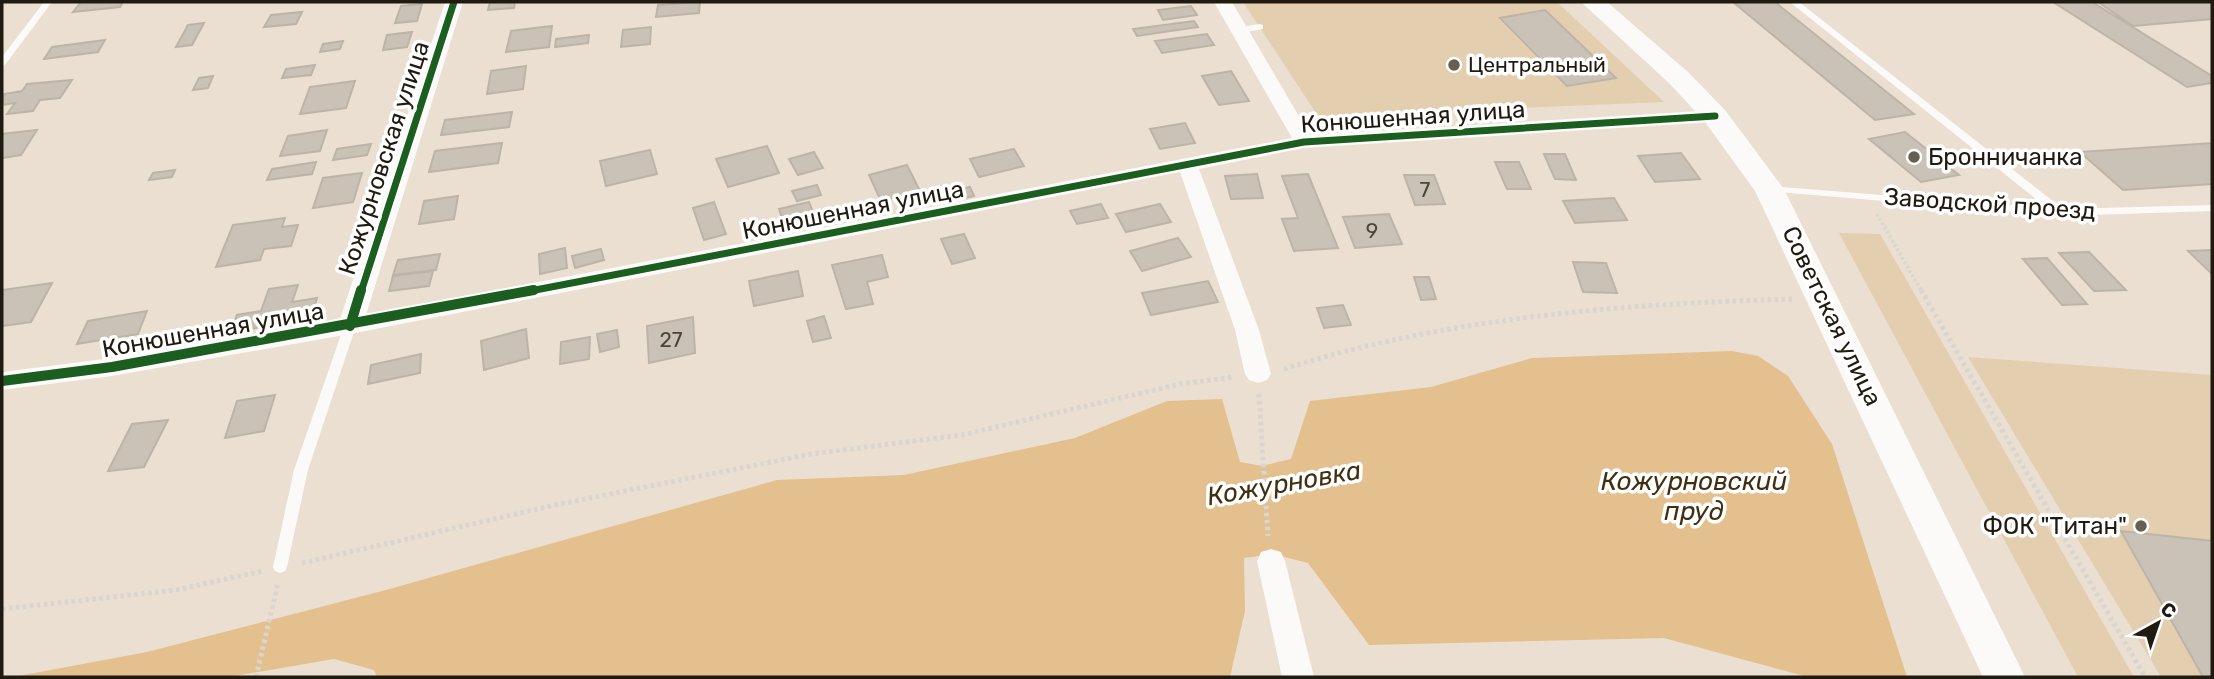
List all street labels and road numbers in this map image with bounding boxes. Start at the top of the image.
street label: Кожурновская улица [333,38,435,278]
street label: Конюшенная улица [1300,95,1526,139]
street label: Конюшенная улица [740,175,966,245]
street label: Заводской проезд [1883,183,2097,225]
street label: Советская улица [1776,222,1888,410]
street label: Конюшенная улица [100,297,326,363]

